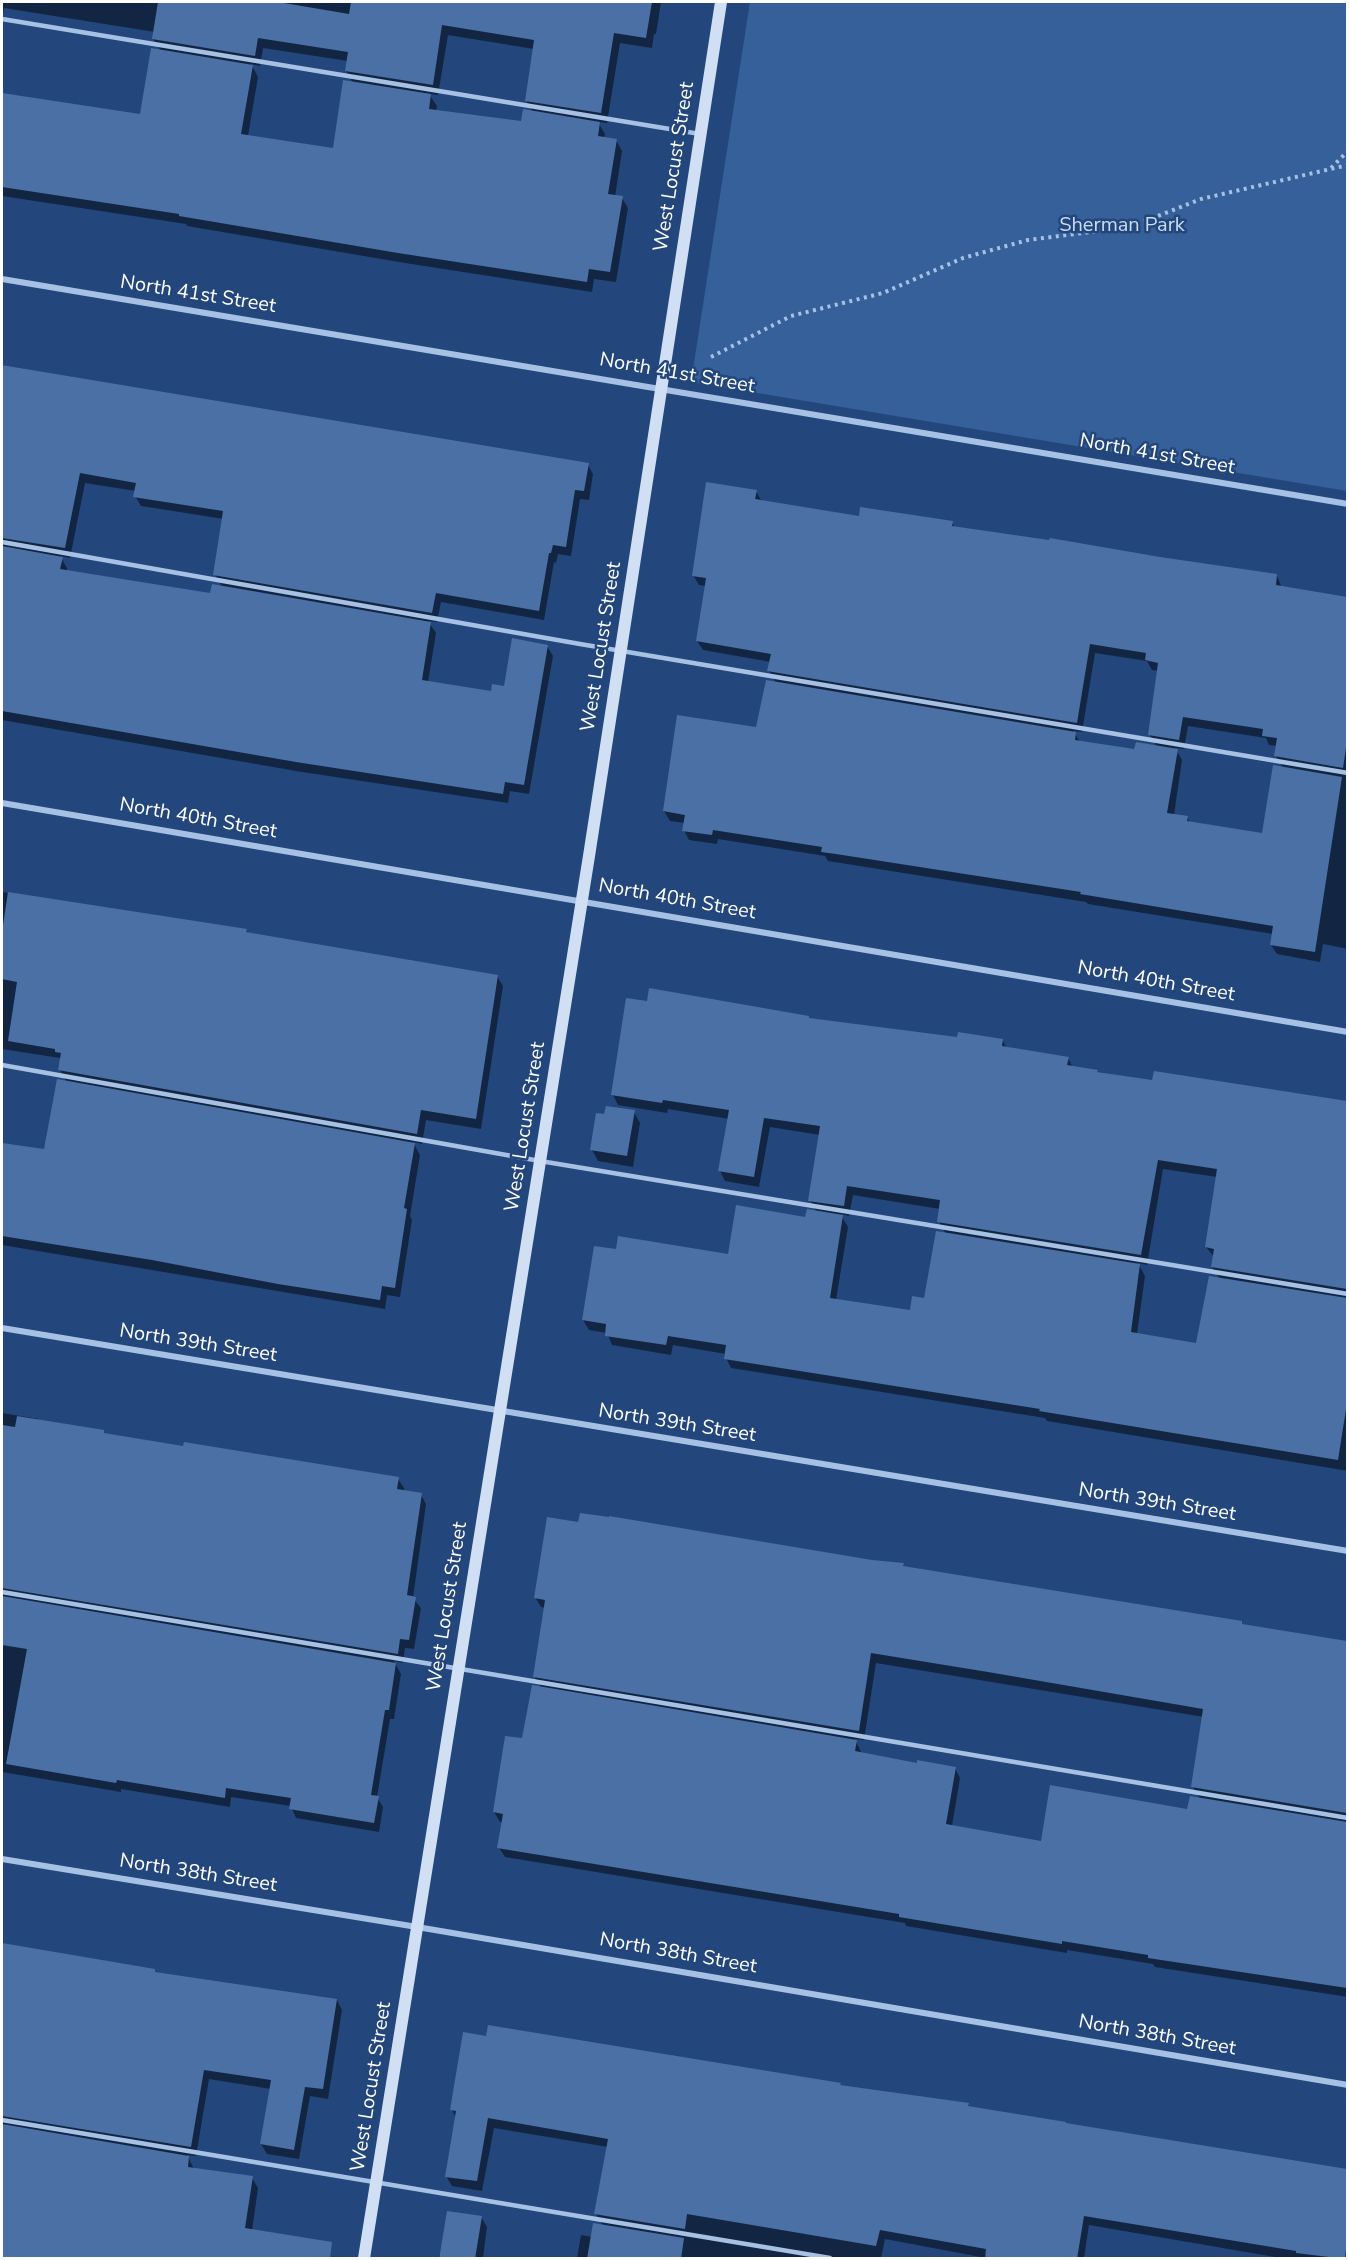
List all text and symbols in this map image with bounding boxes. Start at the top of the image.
street label: West Locust Street [650,80,700,254]
park label: Sherman Park [1059,214,1185,238]
street label: North 41st Street [118,271,278,319]
street label: North 41st Street [597,349,757,399]
street label: North 41st Street [1077,430,1237,480]
street label: West Locust Street [577,560,627,734]
street label: North 40th Street [118,793,278,845]
street label: North 40th Street [597,874,757,926]
street label: North 40th Street [1076,956,1236,1008]
street label: West Locust Street [501,1040,551,1214]
street label: North 39th Street [118,1320,278,1368]
street label: North 39th Street [597,1400,757,1448]
street label: North 39th Street [1077,1479,1237,1527]
street label: West Locust Street [423,1520,473,1694]
street label: North 38th Street [118,1850,278,1898]
street label: North 38th Street [598,1928,758,1980]
street label: West Locust Street [347,2000,397,2174]
street label: North 38th Street [1077,2010,1237,2062]

